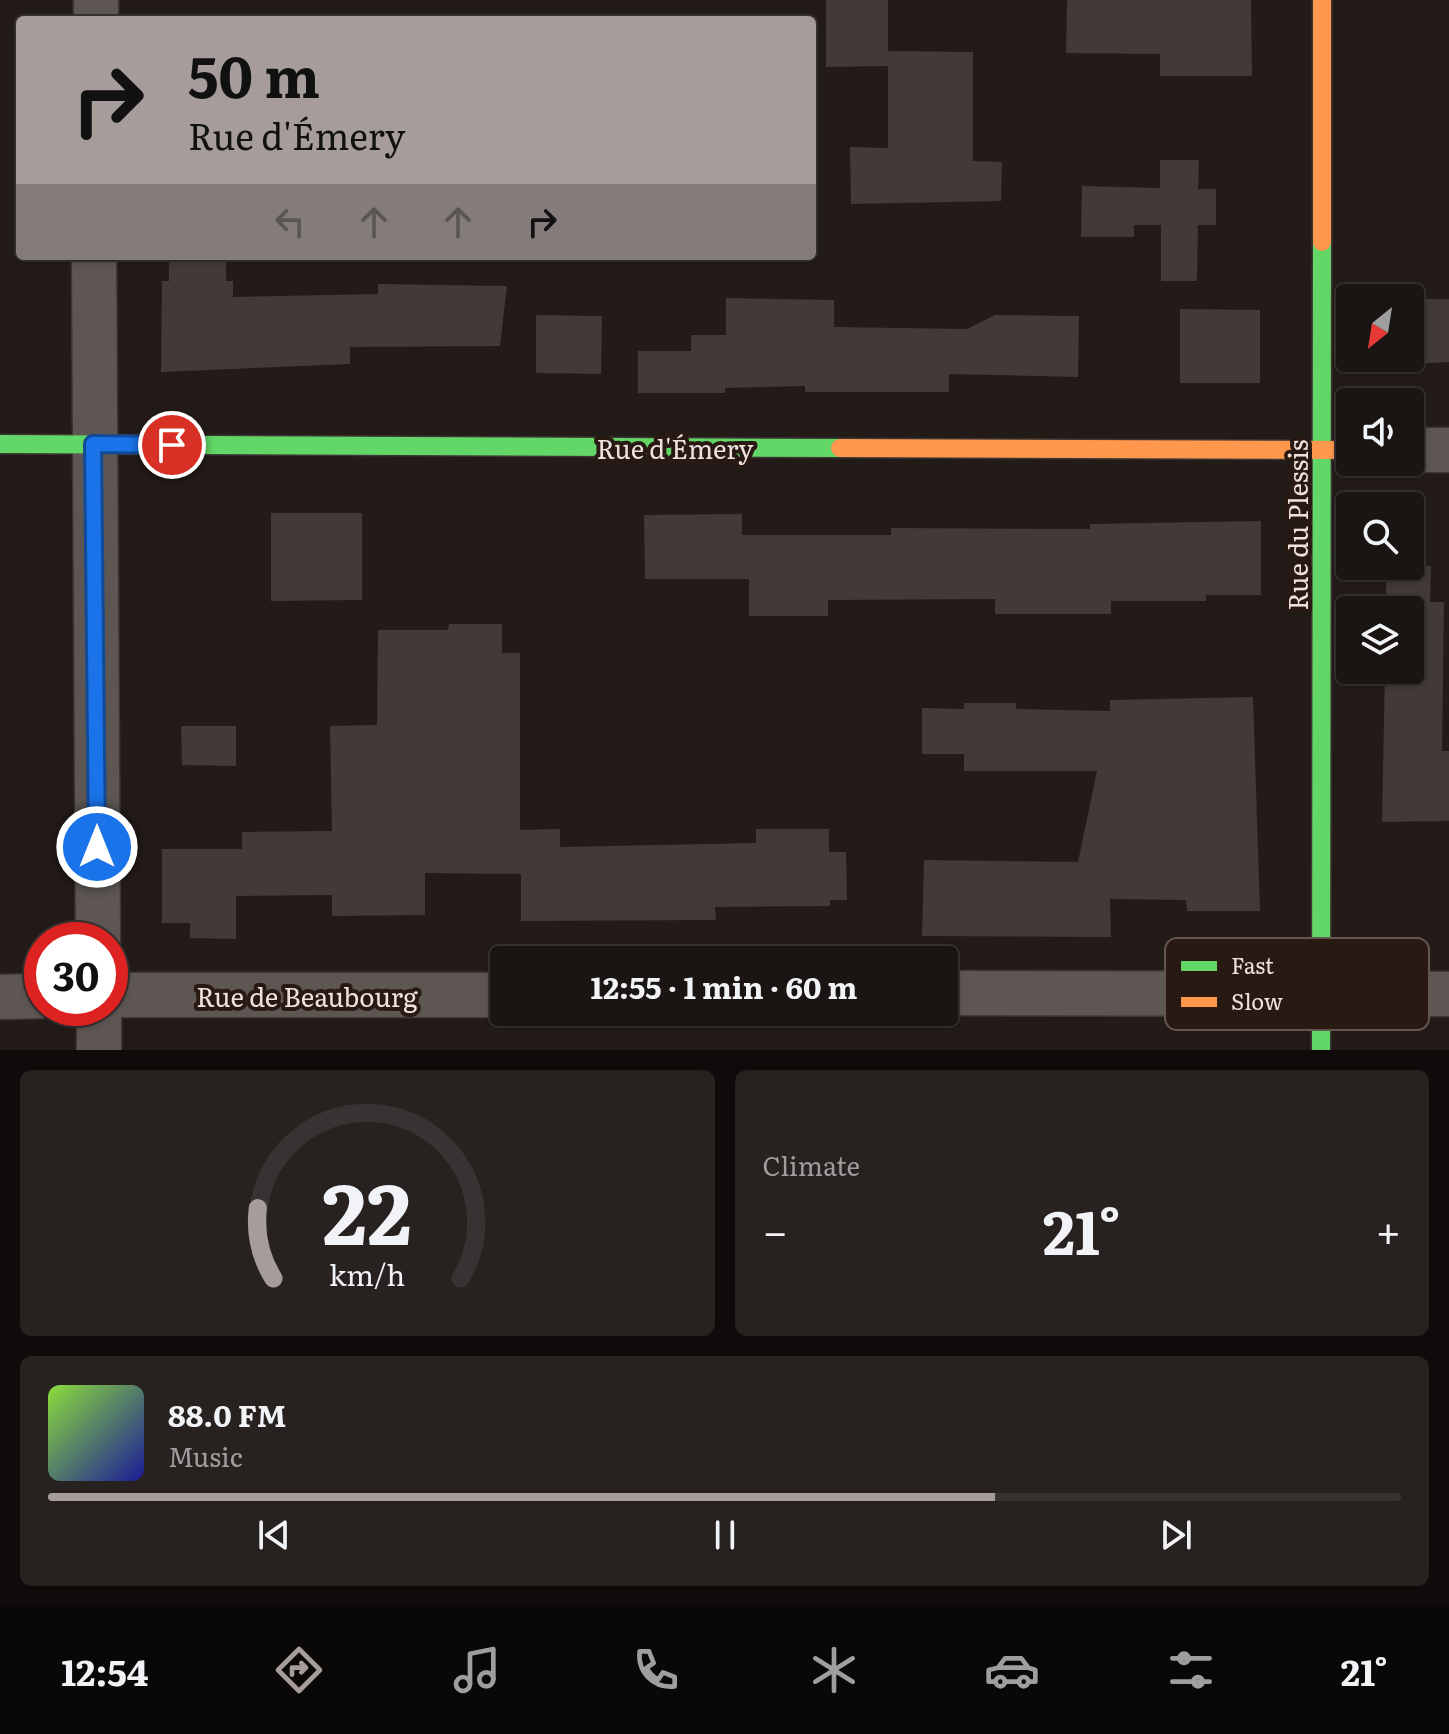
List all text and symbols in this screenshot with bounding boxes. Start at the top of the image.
text: 50 m [188,32,320,115]
icon: right [56,48,160,152]
text: Rue d'Émery [188,108,405,161]
icon: left [268,200,312,244]
icon: ahead [352,200,396,244]
icon: ahead [436,200,480,244]
icon: right [520,200,564,244]
north arrow [1336,284,1424,372]
map controls [1336,284,1424,684]
button: sound [1336,388,1424,476]
pin [138,411,206,479]
icon: arrive [150,423,194,467]
street label: Rue d'Émery [596,428,754,467]
street label: Rue du Plessis [1277,439,1316,611]
button: search [1336,492,1424,580]
button: layers [1336,596,1424,684]
position arrow [55,805,139,889]
speed limit sign: 30 [24,922,128,1026]
legend [1165,938,1429,1030]
text: Fast [1231,948,1274,981]
text: 12:55 · 1 min · 60 m [591,964,857,1008]
street label: Rue de Beaubourg [196,976,418,1015]
text: Slow [1231,984,1283,1017]
text: Climate [763,1145,860,1184]
text: 22 [323,1147,412,1271]
text: 21° [1043,1184,1121,1273]
text: − [763,1196,788,1262]
text: + [1375,1196,1401,1262]
text: km/h [329,1252,405,1295]
text: 88.0 FM [168,1392,286,1436]
text: Music [168,1436,243,1475]
icon: previous [252,1513,296,1557]
icon: pause [703,1513,747,1557]
icon: next [1154,1513,1198,1557]
icon: directions [271,1642,327,1698]
icon: music [449,1642,505,1698]
icon: phone [628,1642,684,1698]
icon: climate [806,1642,862,1698]
icon: car [984,1642,1040,1698]
icon: filters [1163,1642,1219,1698]
text: 12:54 [61,1644,149,1697]
text: 21° [1341,1644,1388,1697]

